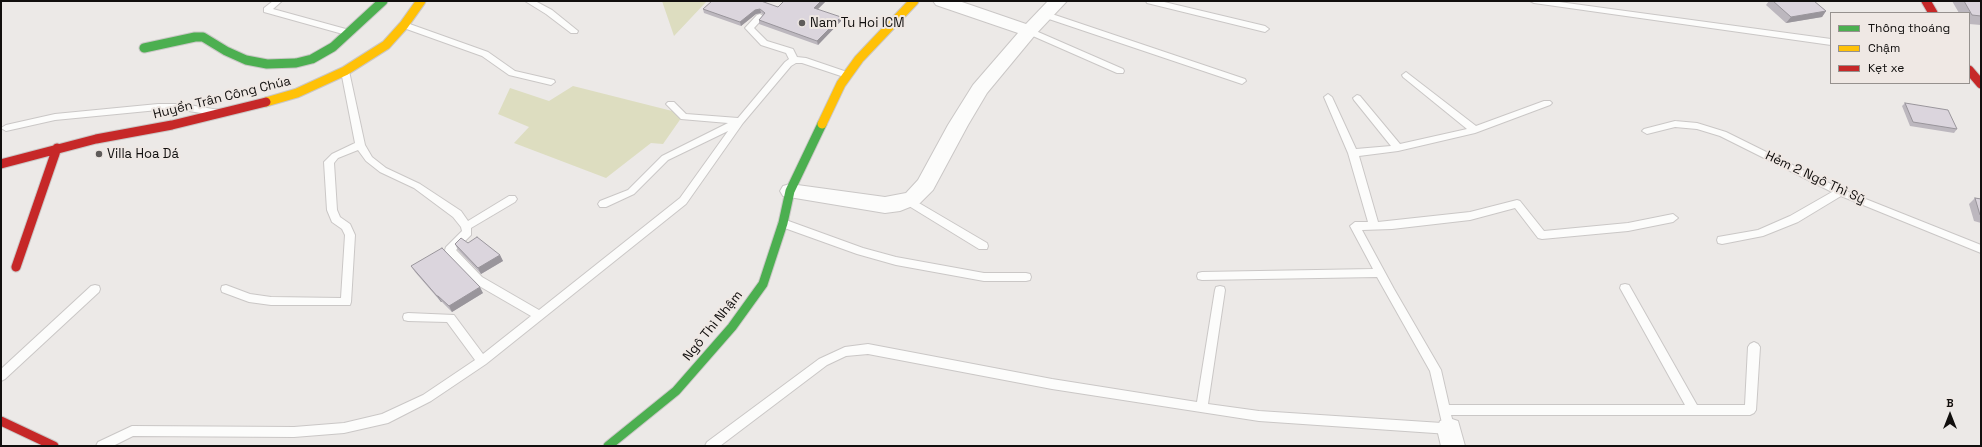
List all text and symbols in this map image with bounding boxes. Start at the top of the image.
legend [1830,12,1970,84]
place label: Nam Tu Hoi ICM [810,15,904,31]
marker: Nam Tu Hoi ICM [797,18,807,28]
text: Thông thoáng [1868,20,1950,36]
text: Chậm [1868,40,1900,56]
text: Kẹt xe [1868,60,1904,76]
street label: Huyền Trân Công Chúa [152,73,292,123]
place label: Villa Hoa Dá [107,146,179,162]
street label: Hẻm 2 Ngô Thì Sỹ [1763,148,1867,208]
marker: Villa Hoa Dá [94,149,104,159]
street label: Ngô Thì Nhậm [680,288,746,364]
north arrow [1930,395,1970,435]
text: B [1946,396,1954,410]

